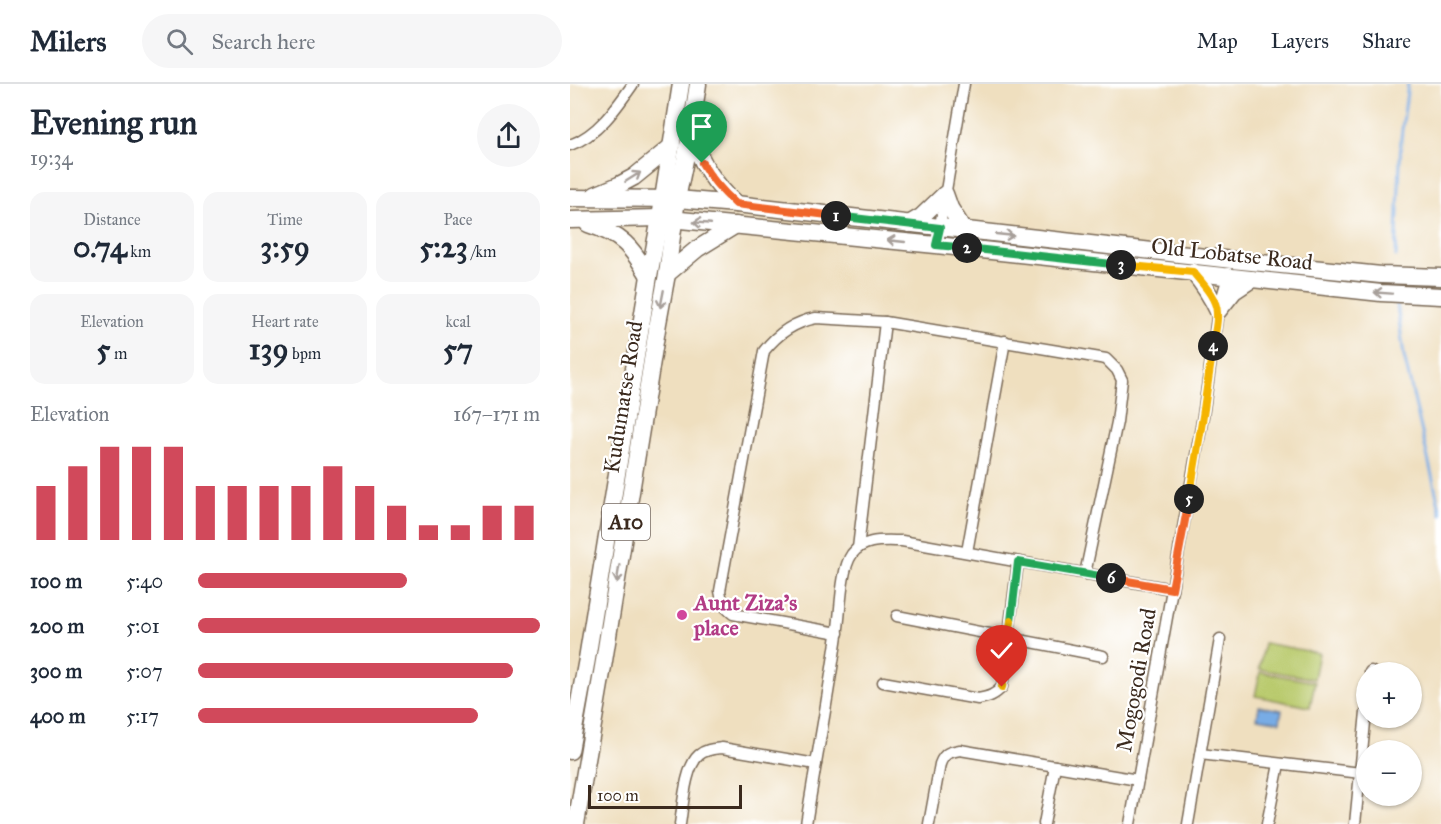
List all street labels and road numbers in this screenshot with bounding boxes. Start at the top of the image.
street label: Old Lobatse Road [1150,232,1314,276]
street label: Kudumatse Road [598,319,648,475]
road number: A10 [602,504,650,540]
street label: Mogogodi Road [1110,606,1162,754]

